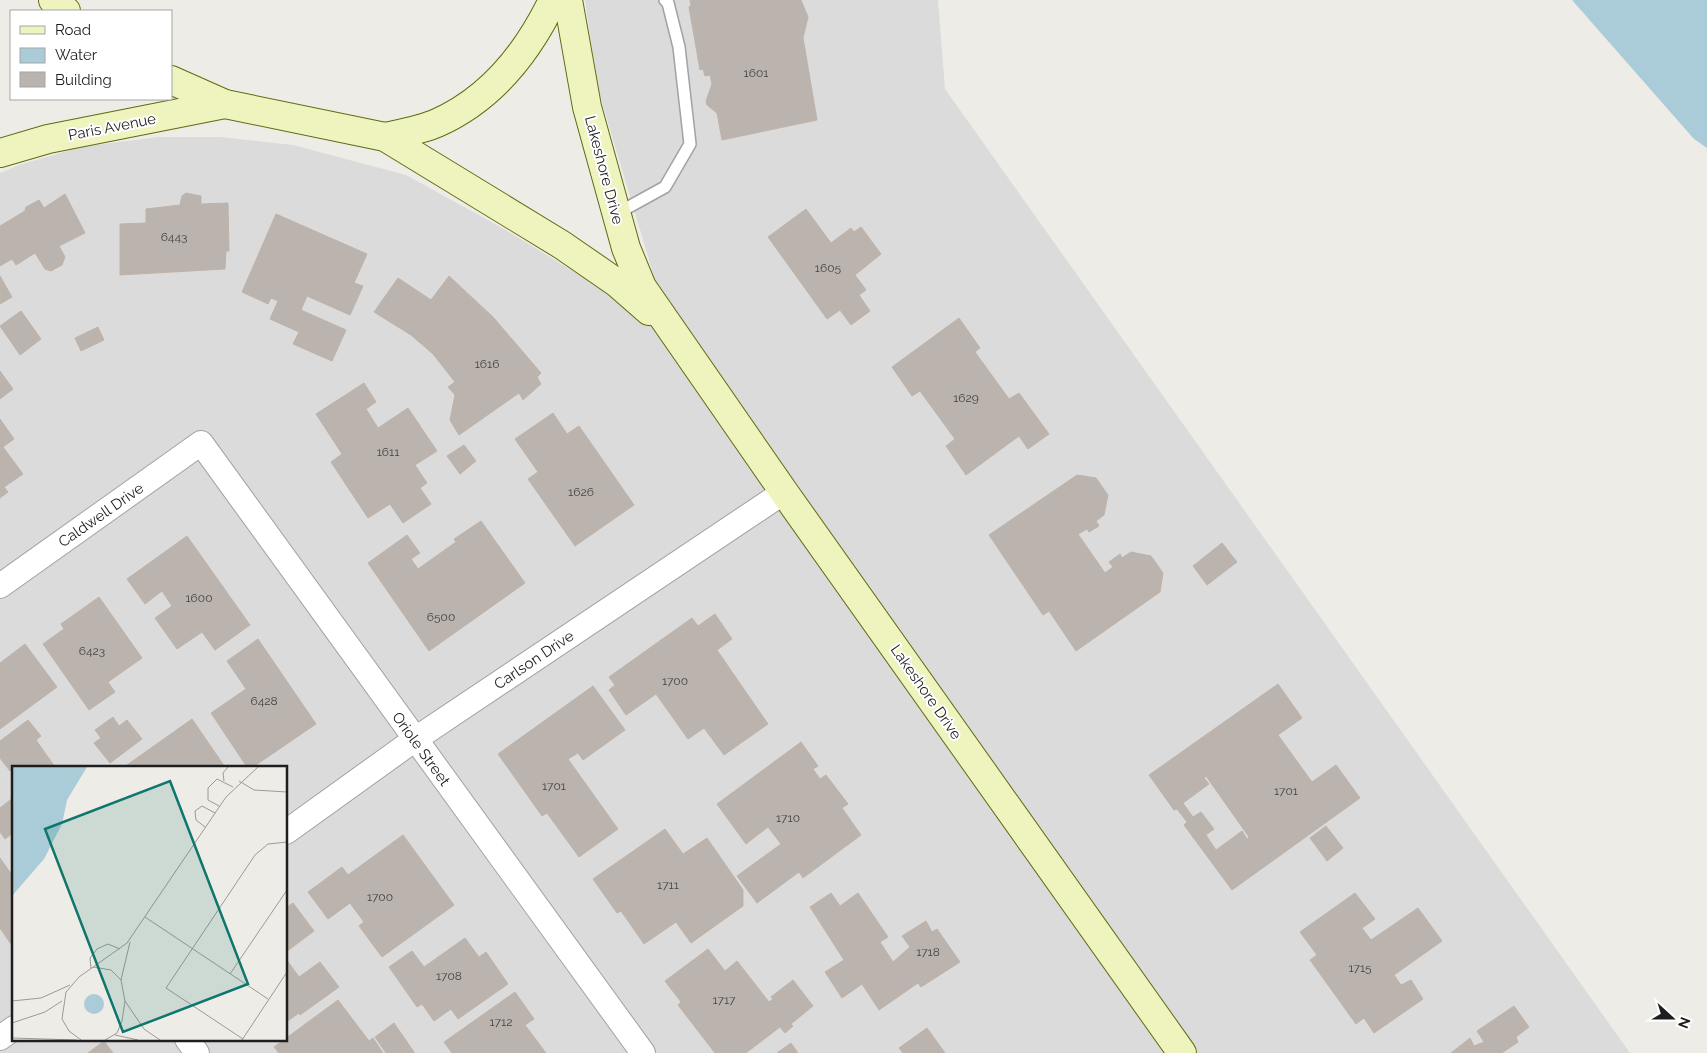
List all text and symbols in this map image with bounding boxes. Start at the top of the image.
legend [10,10,172,100]
text: Road [55,21,91,39]
text: Water [55,46,98,64]
house number: 1601 [744,66,768,80]
text: Building [55,71,112,89]
street label: Paris Avenue [67,110,158,144]
street label: Lakeshore Drive [581,114,627,226]
house number: 6443 [161,230,187,244]
house number: 1605 [815,261,842,275]
house number: 1616 [475,357,499,371]
house number: 1629 [953,391,979,405]
house number: 1611 [377,445,399,459]
street label: Caldwell Drive [55,479,147,551]
house number: 1626 [568,485,594,499]
house number: 1600 [185,591,213,605]
house number: 6500 [427,610,455,624]
street label: Carlson Drive [491,627,577,693]
street label: Lakeshore Drive [887,641,965,743]
house number: 6423 [79,644,105,658]
house number: 1700 [662,674,688,688]
house number: 6428 [250,694,278,708]
street label: Oriole Street [388,709,454,789]
inset map [12,766,288,1040]
house number: 1701 [542,779,566,793]
house number: 1701 [1274,784,1298,798]
house number: 1710 [776,811,800,825]
house number: 1711 [657,878,679,892]
house number: 1700 [367,890,393,904]
house number: 1718 [916,945,940,959]
house number: 1715 [1348,961,1372,975]
house number: 1708 [436,969,462,983]
house number: 1717 [713,993,736,1007]
north arrow [1647,993,1697,1043]
house number: 1712 [490,1015,512,1029]
text: N [1675,1015,1694,1031]

